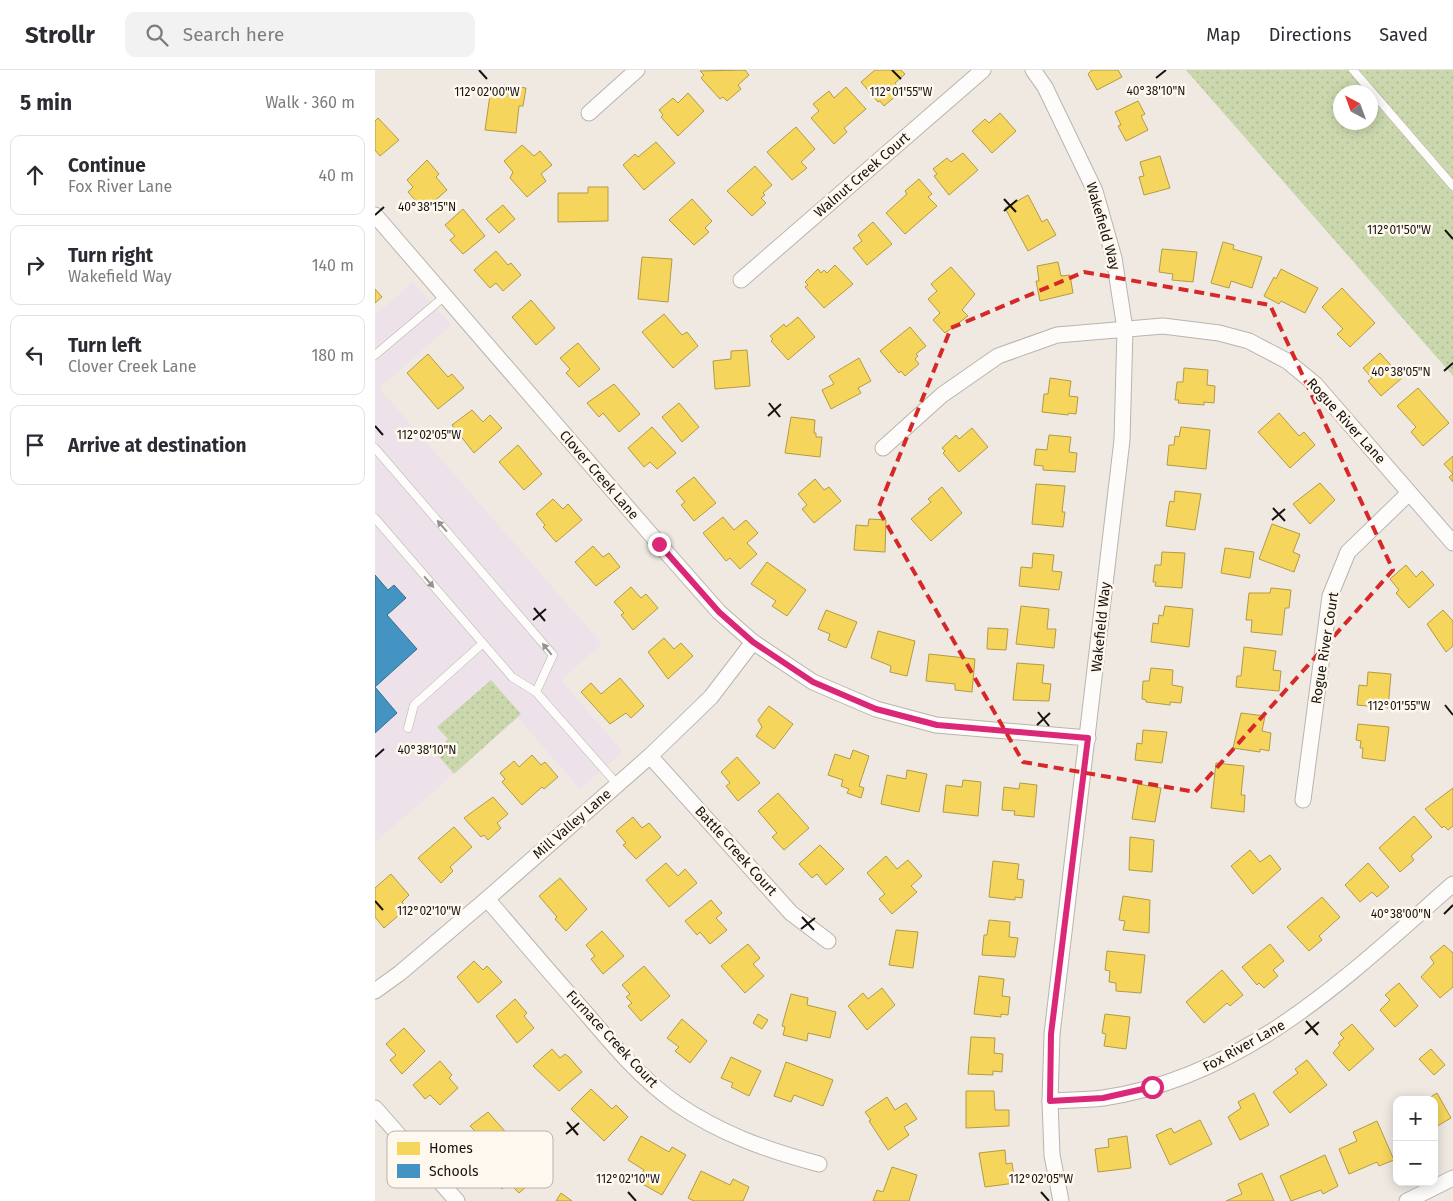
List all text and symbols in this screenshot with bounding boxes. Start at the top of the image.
search box [125,12,475,57]
text: Strollr [25,21,95,49]
icon: search [143,21,171,49]
text: Search here [183,23,284,46]
text: Map [1206,24,1241,46]
text: Directions [1269,24,1351,46]
text: Saved [1379,24,1428,46]
text: 40°38'10"N [1126,84,1186,98]
text: 112°02'00"W [454,85,520,99]
text: 112°01'55"W [870,85,933,99]
north arrow [1333,85,1378,130]
text: 5 min [20,90,72,116]
text: Walk · 360 m [265,93,355,112]
street label: Walnut Creek Court [811,128,914,221]
text: Continue [68,154,146,177]
icon: ahead [21,161,49,189]
text: 40 m [319,166,354,185]
text: Fox River Lane [68,177,172,196]
street label: Wakefield Way [1082,180,1124,272]
text: 40°38'15"N [398,200,456,214]
text: 112°01'50"W [1367,223,1431,237]
text: Turn right [68,244,153,267]
icon: right [21,251,49,279]
text: 140 m [312,256,354,275]
text: Wakefield Way [68,267,172,286]
text: Turn left [68,334,142,357]
icon: left [21,341,49,369]
text: 180 m [311,346,354,365]
text: Clover Creek Lane [68,357,197,376]
text: 40°38'05"N [1371,365,1431,379]
street label: Rogue River Lane [1303,375,1389,467]
street label: Clover Creek Lane [556,427,642,523]
text: 112°02'05"W [397,428,461,442]
icon: arrive [21,431,49,459]
text: Arrive at destination [68,434,247,457]
one-way arrow [436,519,447,532]
route end [648,533,671,556]
one-way arrow [424,575,435,588]
street label: Wakefield Way [1088,581,1114,673]
street label: Rogue River Court [1308,590,1342,705]
one-way arrow [542,643,553,656]
text: 112°01'55"W [1368,699,1431,713]
text: 40°38'10"N [397,743,457,757]
street label: Mill Valley Lane [529,785,615,863]
street label: Battle Creek Court [691,803,781,900]
text: 112°02'10"W [397,904,461,918]
text: 40°38'00"N [1371,907,1431,921]
street label: Furnace Creek Court [563,987,662,1092]
street label: Fox River Lane [1200,1016,1288,1076]
route start [1141,1076,1164,1099]
map controls [1393,1096,1438,1186]
button: + [1393,1096,1438,1141]
legend [387,1131,553,1188]
text: Homes [429,1140,473,1157]
button: − [1393,1141,1438,1186]
text: Schools [429,1163,479,1180]
text: 112°02'10"W [596,1172,660,1186]
text: 112°02'05"W [1009,1172,1073,1186]

